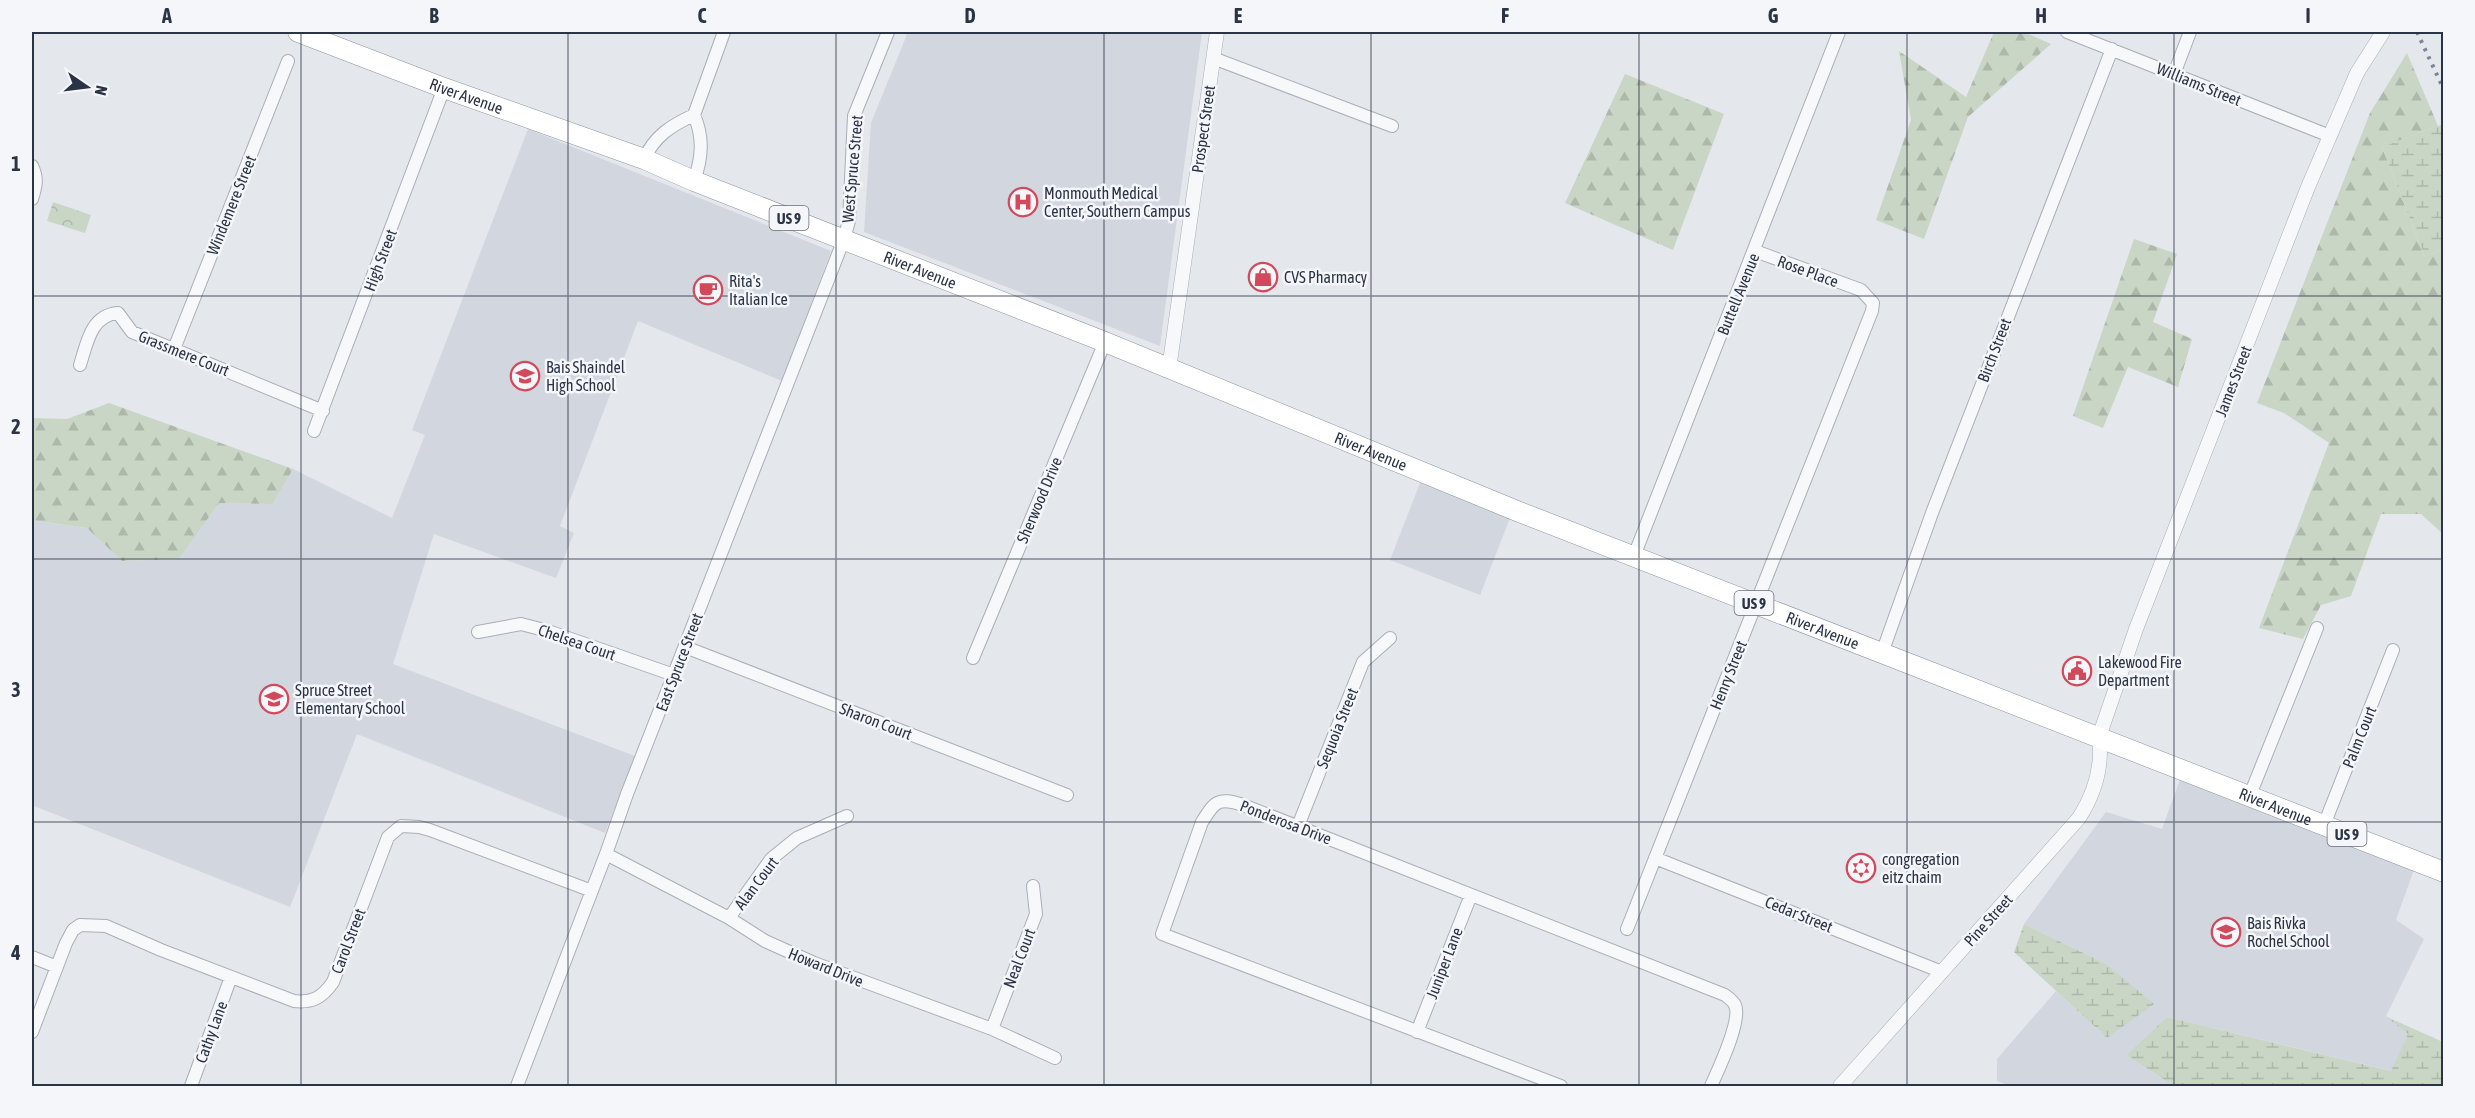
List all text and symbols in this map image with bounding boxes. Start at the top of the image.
text: A [161,4,172,27]
text: B [429,4,439,27]
text: C [698,4,707,27]
text: D [964,4,976,27]
text: E [1234,4,1243,27]
text: F [1501,4,1509,27]
text: G [1768,4,1779,27]
text: H [2035,4,2047,27]
text: I [2305,4,2311,27]
north arrow [57,57,117,117]
street label: Williams Street [2154,59,2244,109]
street label: River Avenue [427,74,505,117]
text: N [92,84,111,97]
street label: Prospect Street [1188,84,1219,174]
street label: West Spruce Street [838,114,867,224]
text: 1 [11,152,21,175]
street label: Windemere Street [203,152,259,257]
place label: Monmouth Medical Center, Southern Campus [1044,184,1191,221]
hospital icon: Monmouth Medical Center, Southern Campus [1007,186,1039,218]
road number: US 9 [770,206,808,230]
street label: High Street [360,226,401,294]
street label: River Avenue [881,247,959,292]
street label: Buttell Avenue [1713,250,1763,338]
street label: Rose Place [1775,252,1841,290]
shop icon: CVS Pharmacy [1247,261,1279,293]
place label: CVS Pharmacy [1284,268,1368,287]
place label: Rita's Italian Ice [729,272,788,308]
cafe icon: Rita's Italian Ice [692,274,724,306]
street label: Birch Street [1974,315,2015,384]
street label: Grassmere Court [136,327,232,380]
street label: James Street [2211,343,2255,419]
place label: Bais Shaindel High School [546,358,626,395]
school or university icon: Bais Shaindel High School [509,360,541,392]
text: 2 [11,415,21,438]
street label: River Avenue [1332,428,1410,474]
street label: Sherwood Drive [1013,454,1065,546]
road number: US 9 [1734,591,1774,615]
street label: River Avenue [1784,608,1862,652]
street label: East Spruce Street [652,610,707,714]
street label: Chelsea Court [536,620,618,664]
street label: Henry Street [1706,637,1751,713]
place label: Lakewood Fire Department [2098,653,2182,690]
public building icon: Lakewood Fire Department [2061,655,2093,687]
text: 3 [11,678,21,701]
place label: Spruce Street Elementary School [295,681,406,718]
school or university icon: Spruce Street Elementary School [258,683,290,715]
street label: Sequoia Street [1313,685,1362,771]
street label: Sharon Court [837,699,915,743]
street label: Palm Court [2339,703,2380,770]
street label: River Avenue [2237,784,2315,829]
street label: Ponderosa Drive [1238,796,1334,848]
road number: US 9 [2328,822,2366,846]
place label: congregation eitz chaim [1882,850,1960,886]
synagogue icon: congregation eitz chaim [1845,852,1877,884]
street label: Alan Court [730,853,782,913]
street label: Pine Street [1960,890,2016,950]
street label: Cedar Street [1763,892,1836,936]
street label: Carol Street [327,905,369,976]
place label: Bais Rivka Rochel School [2247,914,2330,950]
school or university icon: Bais Rivka Rochel School [2210,916,2242,948]
street label: Neal Court [999,925,1039,990]
street label: Juniper Lane [1422,925,1467,1001]
text: 4 [10,941,21,964]
street label: Howard Drive [786,944,866,990]
street label: Cathy Lane [192,999,231,1066]

